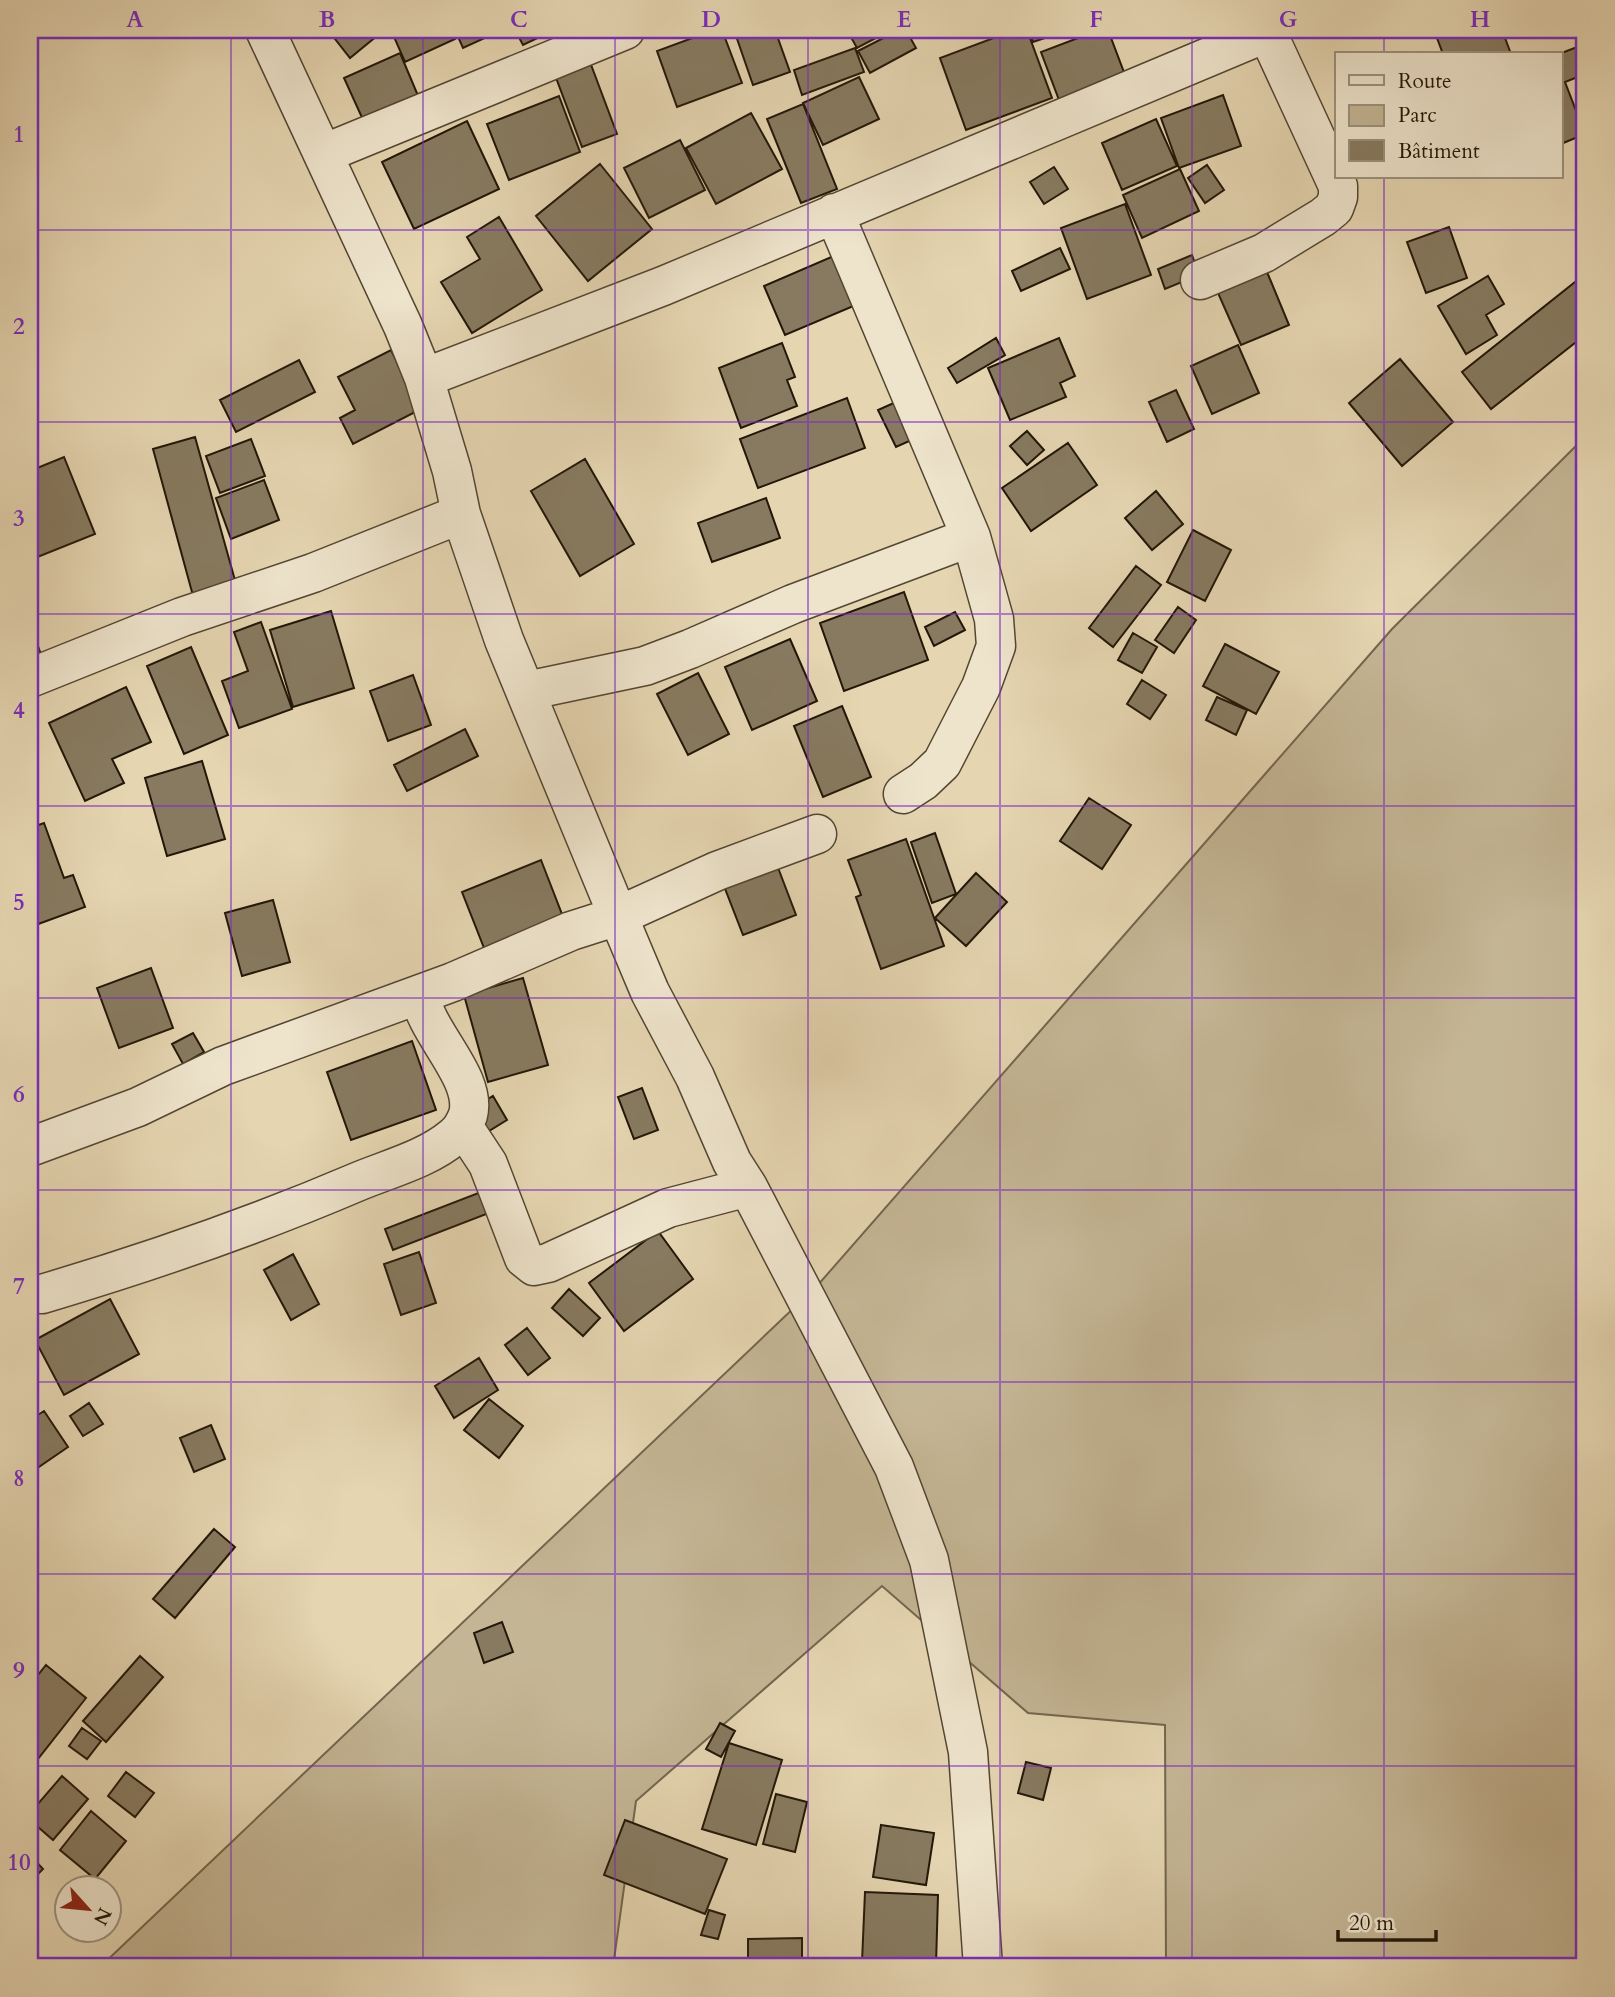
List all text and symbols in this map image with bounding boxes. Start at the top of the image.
text: A [126,4,144,35]
text: B [319,4,335,35]
text: C [510,4,528,35]
text: D [701,4,721,35]
text: E [897,4,911,35]
text: F [1089,4,1103,35]
text: G [1279,4,1298,35]
text: H [1470,4,1490,35]
legend [1335,52,1562,178]
text: Route [1398,67,1452,96]
text: Parc [1398,101,1437,130]
text: 1 [13,119,25,150]
text: Bâtiment [1398,137,1480,166]
text: 2 [13,311,25,342]
text: 3 [13,503,25,534]
text: 4 [13,695,25,726]
text: 5 [13,887,25,918]
text: 6 [13,1079,25,1110]
text: 7 [13,1271,25,1302]
text: 8 [13,1463,25,1494]
text: 9 [13,1655,25,1686]
text: 10 [7,1847,31,1878]
north arrow [52,1874,122,1944]
scale bar [1338,1899,1436,1943]
text: N [87,1903,118,1930]
text: 20 m [1349,1909,1394,1938]

